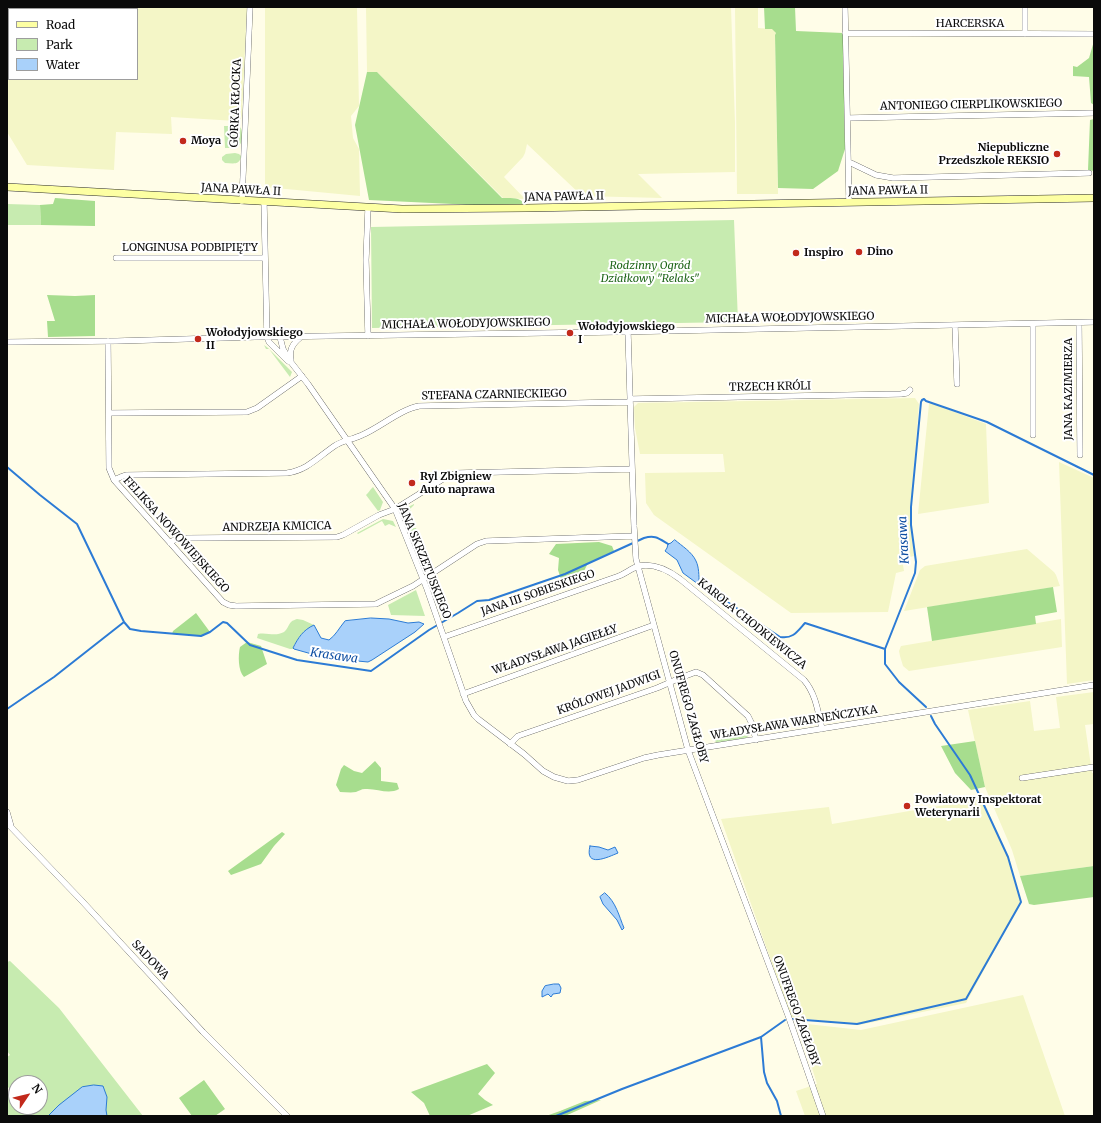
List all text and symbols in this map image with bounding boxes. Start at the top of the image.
legend [8,8,138,80]
text: Road [46,17,75,32]
street label: HARCERSKA [936,17,1004,31]
text: Park [46,37,73,52]
text: Water [46,57,80,72]
street label: GÓRKA KŁOCKA [228,58,244,148]
street label: ANTONIEGO CIERPLIKOWSKIEGO [880,97,1062,113]
place label: Moya [191,134,221,148]
marker: Moya [178,136,188,146]
place label: Niepubliczne Przedszkole REKSIO [939,141,1049,167]
marker: Niepubliczne Przedszkole REKSIO [1052,149,1062,159]
street label: JANA PAWŁA II [201,181,281,199]
street label: JANA PAWŁA II [848,184,928,198]
street label: JANA PAWŁA II [524,190,604,204]
street label: LONGINUSA PODBIPIĘTY [122,241,258,255]
place label: Dino [867,245,893,259]
place label: Inspiro [804,246,843,260]
marker: Dino [854,247,864,257]
marker: Inspiro [791,248,801,258]
park label: Rodzinny Ogród Działkowy "Relaks" [601,259,699,285]
street label: MICHAŁA WOŁODYJOWSKIEGO [705,310,875,326]
street label: MICHAŁA WOŁODYJOWSKIEGO [381,316,551,332]
place label: Wołodyjowskiego I [578,320,675,346]
place label: Wołodyjowskiego II [206,326,303,352]
marker: Wołodyjowskiego I [565,328,575,338]
marker: Wołodyjowskiego II [193,334,203,344]
street label: JANA KAZIMIERZA [1062,338,1076,440]
street label: TRZECH KRÓLI [729,380,811,394]
street label: STEFANA CZARNIECKIEGO [421,387,567,403]
place label: Ryl Zbigniew Auto naprawa [420,470,495,496]
street label: FELIKSA NOWOWIEJSKIEGO [120,474,232,596]
marker: Ryl Zbigniew Auto naprawa [407,478,417,488]
street label: JANA SKRZETUSKIEGO [395,501,453,621]
water label: Krasawa [896,516,912,564]
street label: ANDRZEJA KMICICA [222,519,332,535]
street label: JANA III SOBIESKIEGO [479,567,597,619]
street label: KAROLA CHODKIEWICZA [695,576,809,672]
street label: WŁADYSŁAWA JAGIEŁŁY [491,622,619,678]
water label: Krasawa [309,646,359,666]
street label: ONUFREGO ZAGŁOBY [666,649,710,765]
street label: KRÓLOWEJ JADWIGI [555,668,663,718]
street label: WŁADYSŁAWA WARNEŃCZYKA [710,703,878,743]
place label: Powiatowy Inspektorat Weterynarii [915,793,1041,819]
marker: Powiatowy Inspektorat Weterynarii [902,801,912,811]
street label: SADOWA [129,938,171,982]
street label: ONUFREGO ZAGŁOBY [770,954,822,1068]
north arrow [8,1075,48,1115]
text: N [29,1081,45,1096]

